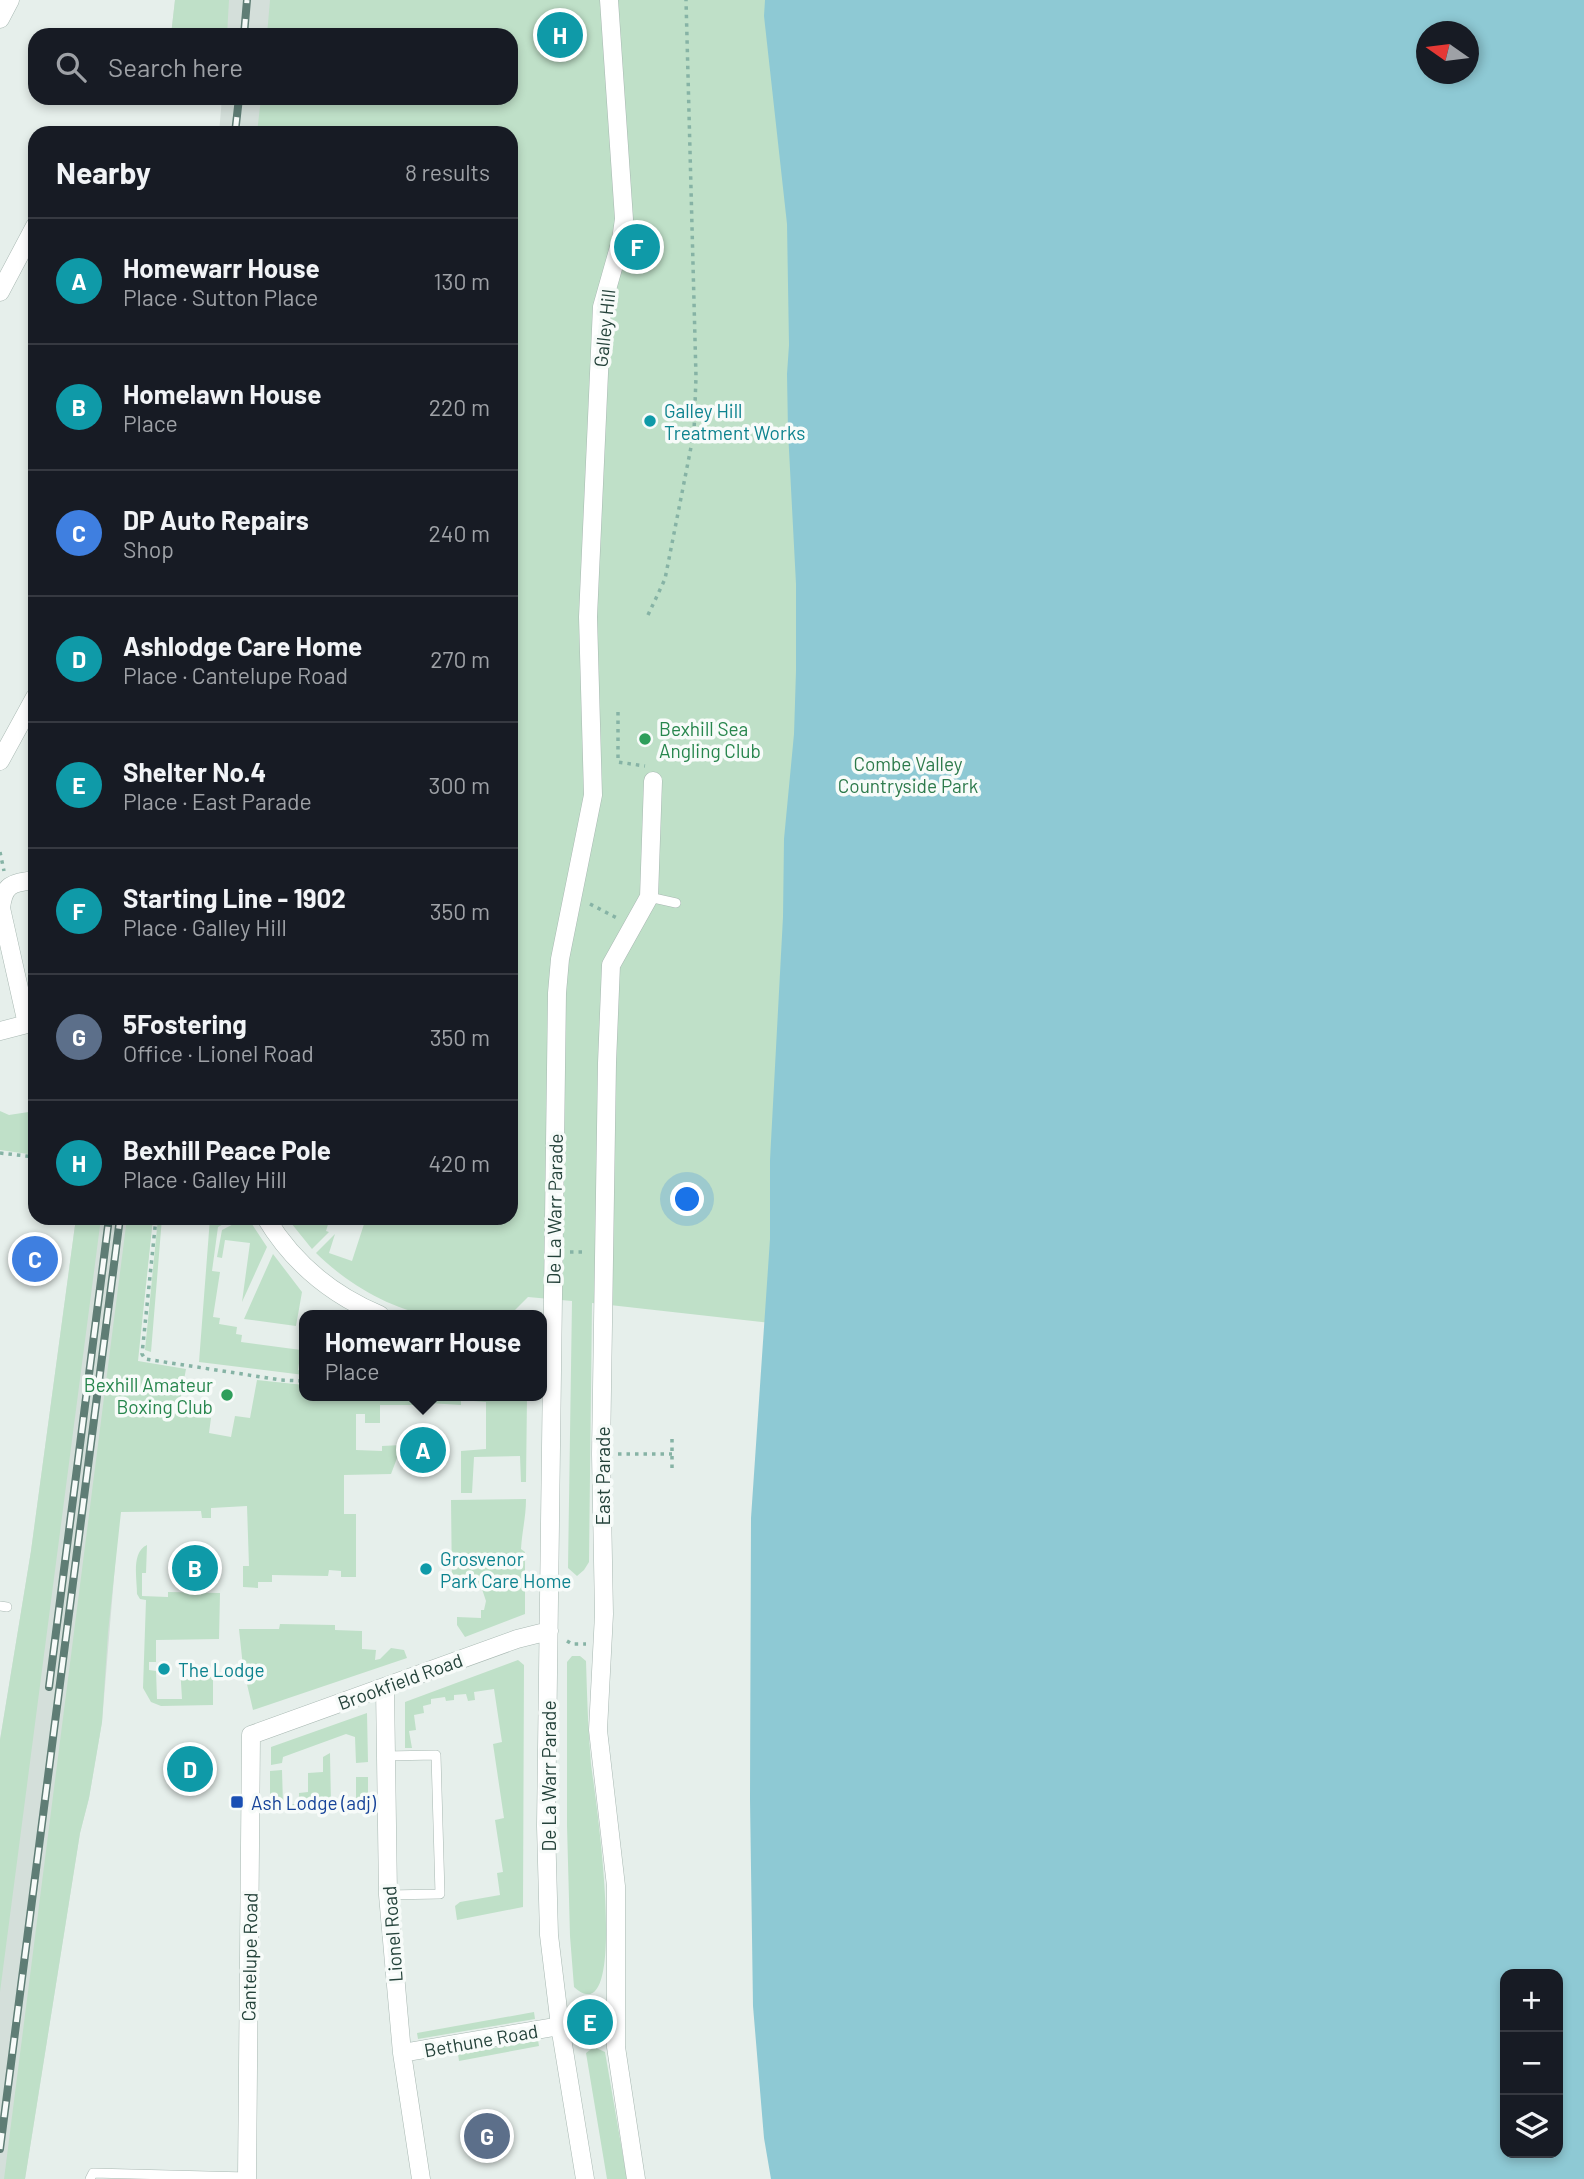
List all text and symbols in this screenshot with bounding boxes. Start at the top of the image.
pin: H [537,9,583,61]
north arrow [1416,21,1479,84]
search box [28,28,518,105]
icon: search [52,48,90,86]
text: Search here [108,51,243,82]
text: Nearby [56,154,151,190]
text: 8 results [405,158,490,186]
pin: F [614,221,660,273]
text: Homewarr House [123,252,320,283]
text: A [71,267,87,295]
text: 130 m [433,267,490,295]
text: Place · Sutton Place [123,283,318,311]
street label: Galley Hill [588,288,620,368]
text: Homelawn House [123,378,321,409]
text: B [72,393,86,421]
text: 220 m [429,393,490,421]
place label: Galley Hill Treatment Works [664,399,805,444]
text: Place [123,409,178,437]
marker: Galley Hill Treatment Works [642,413,658,429]
text: DP Auto Repairs [123,504,309,535]
text: C [72,519,86,547]
text: 240 m [428,519,490,547]
text: Shop [123,535,174,563]
text: Ashlodge Care Home [123,630,362,661]
text: D [72,645,86,673]
text: 270 m [430,645,490,673]
text: Place · Cantelupe Road [123,661,348,689]
place label: Bexhill Sea Angling Club [659,717,761,762]
marker: Bexhill Sea Angling Club [637,731,653,747]
park label: Combe Valley Countryside Park [838,752,978,797]
text: Shelter No.4 [123,756,266,787]
text: E [72,771,86,799]
text: 300 m [429,771,490,799]
text: Place · East Parade [123,787,312,815]
text: Starting Line - 1902 [123,882,346,913]
text: F [73,897,85,925]
text: 350 m [430,897,490,925]
text: Place · Galley Hill [123,913,287,941]
text: 5Fostering [123,1008,247,1039]
text: G [72,1023,86,1051]
text: 350 m [430,1023,490,1051]
text: Office · Lionel Road [123,1039,314,1067]
street label: De La Warr Parade [541,1133,567,1285]
text: Bexhill Peace Pole [123,1134,331,1165]
text: H [72,1149,86,1177]
text: 420 m [428,1149,490,1177]
text: Place · Galley Hill [123,1165,287,1193]
your location [670,1182,704,1216]
pin: C [12,1233,58,1285]
popup [299,1310,547,1401]
text: Homewarr House [325,1326,521,1357]
text: Place [325,1357,379,1385]
place label: Bexhill Amateur Boxing Club [84,1373,213,1418]
marker: Bexhill Amateur Boxing Club [219,1387,235,1403]
pin: A [400,1424,446,1476]
street label: East Parade [591,1426,614,1526]
pin: B [172,1542,218,1594]
place label: Grosvenor Park Care Home [440,1547,571,1592]
marker: Grosvenor Park Care Home [418,1561,434,1577]
street label: Brookfield Road [334,1648,466,1714]
place label: The Lodge [178,1658,265,1681]
marker: The Lodge [156,1661,172,1677]
street label: De La Warr Parade [537,1700,560,1852]
pin: D [167,1743,213,1795]
place label: Ash Lodge (adj) [251,1791,377,1814]
marker: Ash Lodge (adj) [229,1794,245,1810]
street label: Lionel Road [377,1885,407,1983]
street label: Cantelupe Road [236,1892,262,2022]
map controls [1500,1969,1563,2158]
button: + [1500,1969,1563,2032]
pin: E [567,1996,613,2048]
street label: Bethune Road [422,2019,540,2061]
button: − [1500,2032,1563,2095]
button: layers [1500,2095,1563,2158]
pin: G [464,2110,510,2162]

